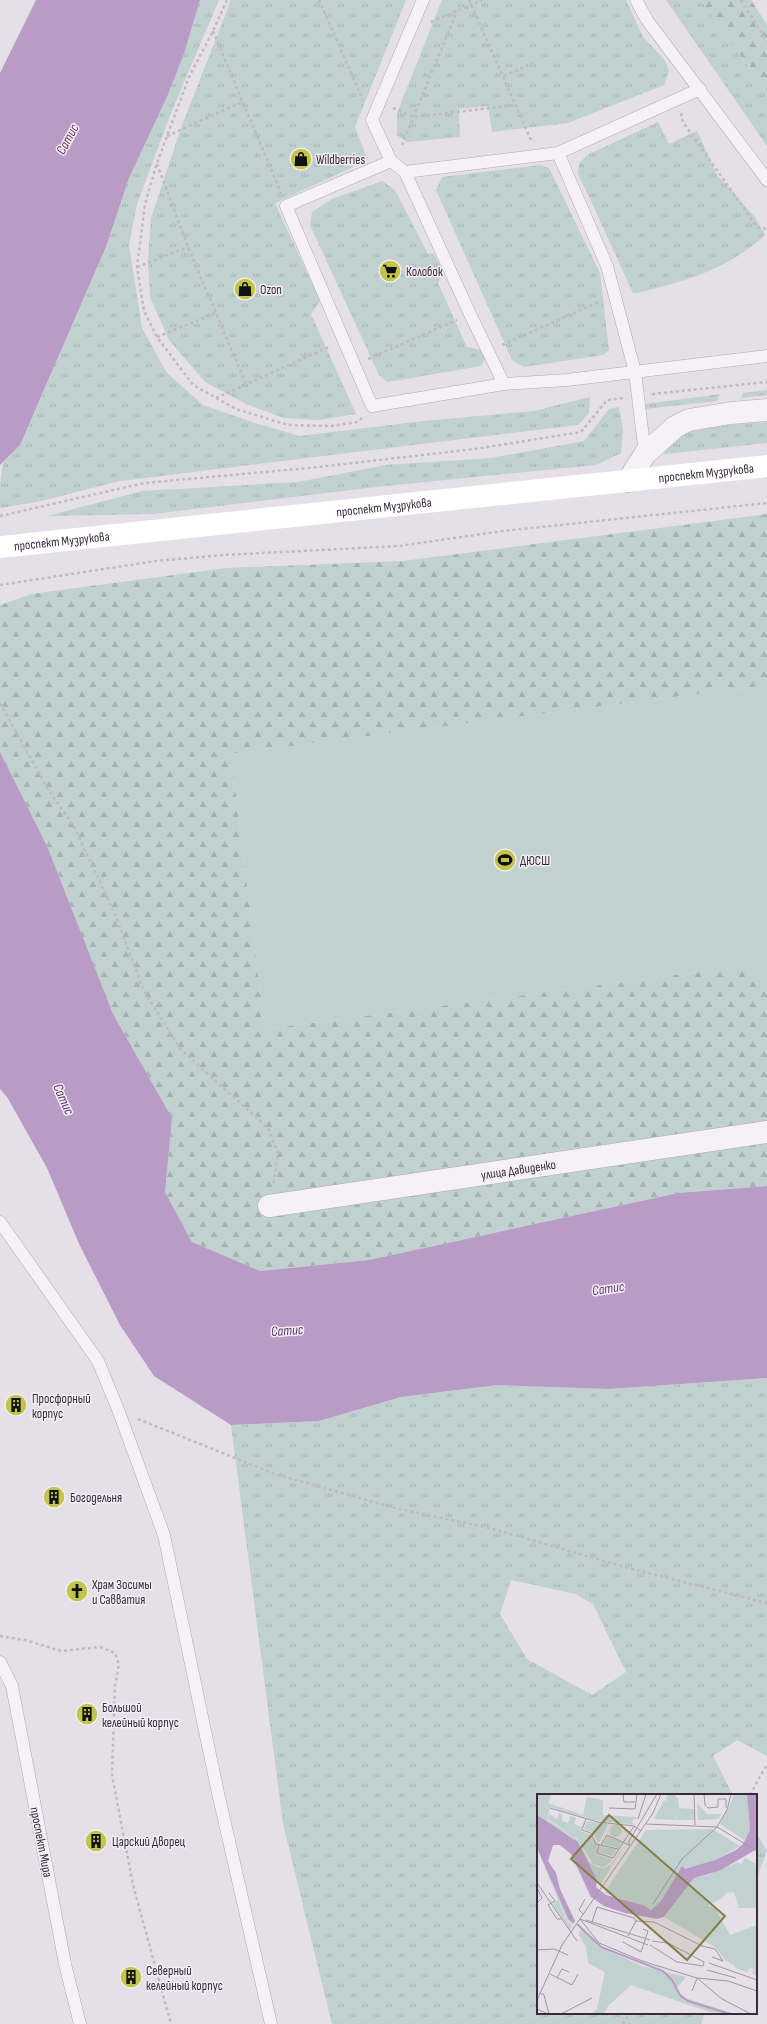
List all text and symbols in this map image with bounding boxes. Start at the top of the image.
water label: Сатис [52,121,83,157]
shop icon: Wildberries [288,146,314,172]
place label: Wildberries [316,152,365,168]
supermarket icon: Колобок [377,258,403,284]
place label: Колобок [406,264,443,280]
shop icon: Ozon [232,276,258,302]
place label: Ozon [260,282,282,298]
street label: проспект Музрукова [658,460,755,486]
street label: проспект Музрукова [335,494,433,520]
street label: проспект Музрукова [13,528,110,554]
sports icon: ДЮСШ [492,847,518,873]
place label: ДЮСШ [520,853,550,869]
water label: Сатис [49,1081,78,1118]
street label: улица Давиденко [480,1156,557,1183]
water label: Сатис [591,1278,626,1299]
water label: Сатис [270,1321,304,1340]
place label: Просфорный корпус [32,1391,91,1422]
building icon: Просфорный корпус [3,1392,29,1418]
building icon: Богодельня [41,1484,67,1510]
place label: Богодельня [70,1490,122,1506]
place label: Храм Зосимы и Савватия [91,1577,152,1608]
church icon: Храм Зосимы и Савватия [64,1578,90,1604]
place label: Большой келейный корпус [102,1700,179,1731]
building icon: Большой келейный корпус [74,1701,100,1727]
inset map [537,1794,757,2014]
street label: проспект Мира [26,1806,56,1879]
building icon: Царский Дворец [83,1828,109,1854]
place label: Царский Дворец [112,1834,186,1850]
place label: Северный келейный корпус [146,1963,223,1994]
building icon: Северный келейный корпус [118,1964,144,1990]

